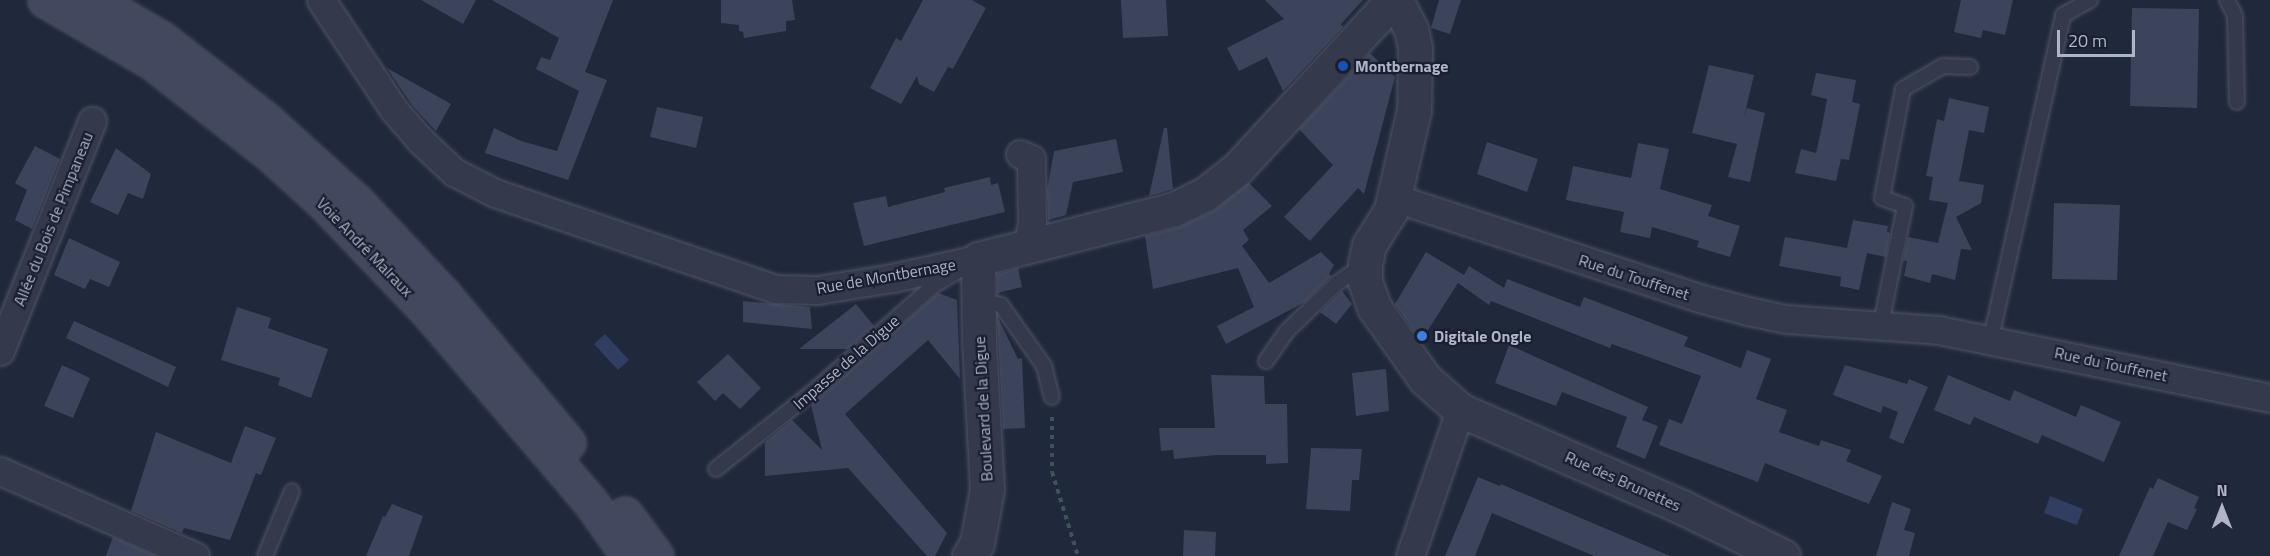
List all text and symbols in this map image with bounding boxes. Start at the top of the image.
scale bar [2060,18,2138,56]
text: 20 m [2068,27,2107,54]
place label: Montbernage [1355,56,1448,76]
marker: Montbernage [1336,59,1350,73]
street label: Allée du Bois de Pimpaneau [9,129,97,309]
street label: Voie André Malraux [313,193,417,301]
street label: Rue du Touffenet [1576,250,1692,304]
street label: Rue de Montbernage [815,254,957,298]
street label: Impasse de la Digue [789,311,903,413]
place label: Digitale Ongle [1434,326,1531,346]
marker: Digitale Ongle [1415,329,1429,343]
street label: Boulevard de la Digue [970,336,996,482]
street label: Rue du Touffenet [2053,343,2169,385]
street label: Rue des Brunettes [1562,447,1684,515]
north arrow [2192,478,2252,538]
text: N [2216,478,2228,502]

